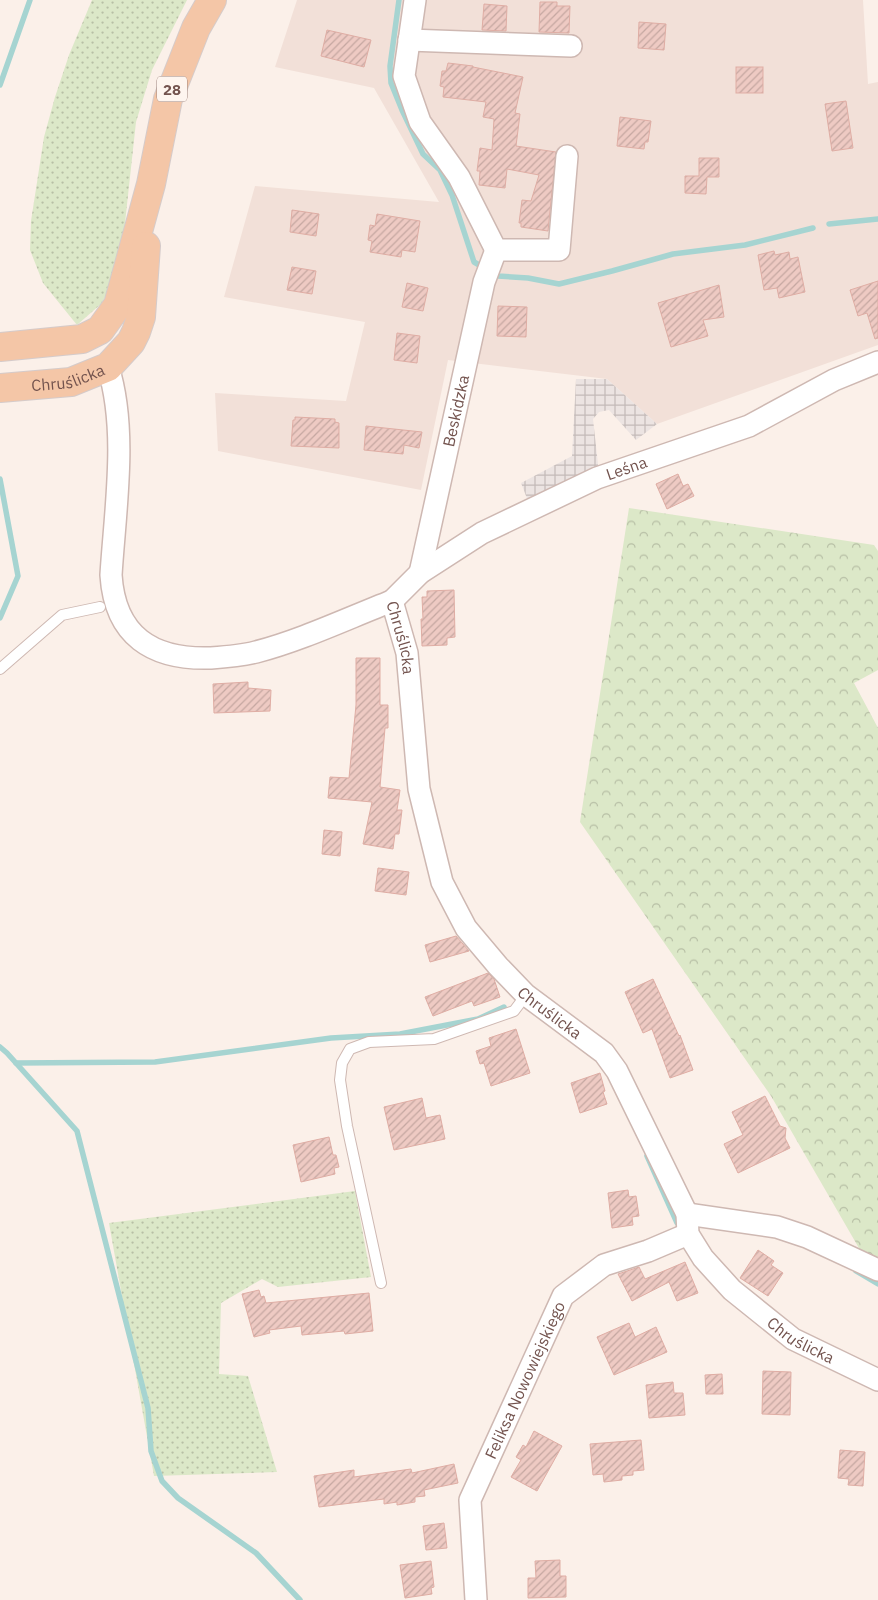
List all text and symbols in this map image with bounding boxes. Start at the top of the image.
road number: 28 [157,76,187,102]
street label: Chruślicka [30,359,108,395]
street label: Beskidzka [438,373,473,449]
street label: Leśna [603,451,650,484]
street label: Chruślicka [383,599,419,676]
street label: Chruślicka [513,982,586,1043]
street label: Feliksa Nowowiejskiego [480,1298,569,1462]
street label: Chruślicka [763,1312,838,1368]

